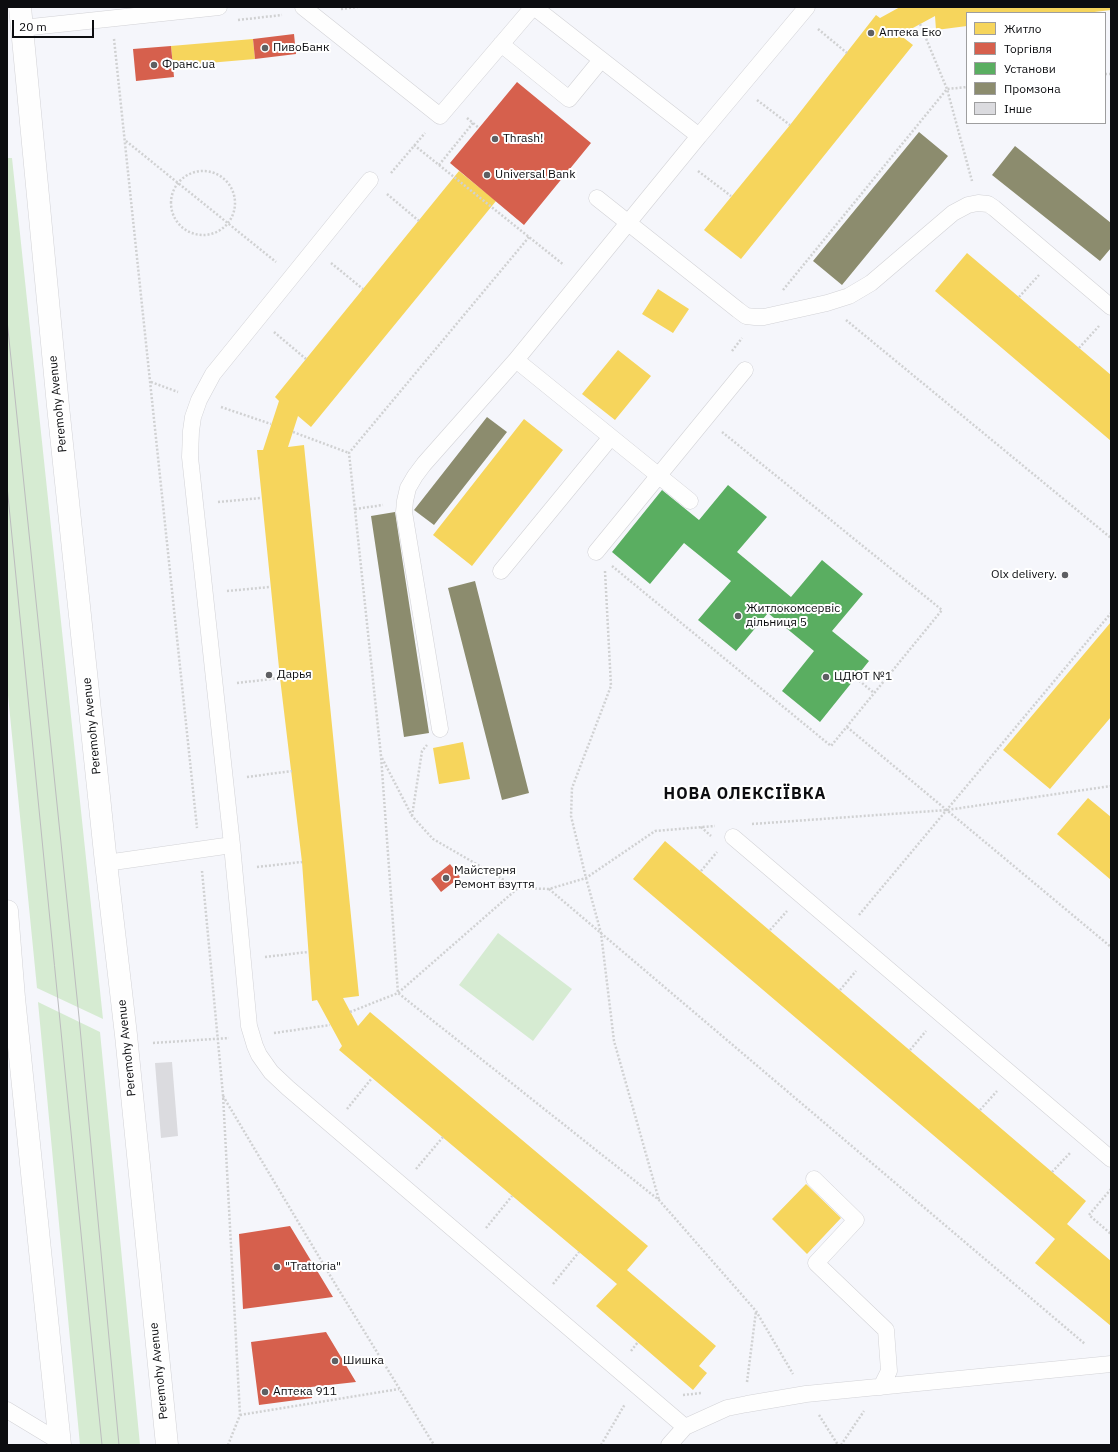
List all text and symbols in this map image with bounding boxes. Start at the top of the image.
scale bar [14,12,96,38]
legend [966,12,1106,124]
text: 20 m [19,19,47,34]
text: Житло [1004,21,1042,36]
place label: Аптека Еко [879,26,942,40]
marker: Аптека Еко [866,28,876,38]
place label: ПивоБанк [273,41,329,55]
text: Торгівля [1004,41,1052,56]
marker: ПивоБанк [260,43,270,53]
place label: Франс.ua [162,58,215,72]
marker: Франс.ua [149,60,159,70]
text: Установи [1004,61,1056,76]
text: Промзона [1004,81,1061,96]
text: Інше [1004,101,1032,116]
place label: Thrash! [503,132,544,146]
marker: Thrash! [490,134,500,144]
place label: Universal Bank [495,168,575,182]
marker: Universal Bank [482,170,492,180]
street label: Peremohy Avenue [46,355,70,453]
place label: Olx delivery. [991,568,1057,582]
marker: Olx delivery. [1060,570,1070,580]
place label: Житлокомсервіс дільниця 5 [746,602,840,630]
marker: Житлокомсервіс дільниця 5 [733,611,743,621]
place label: Дарья [277,668,312,682]
marker: Дарья [264,670,274,680]
place label: ЦДЮТ №1 [834,670,892,684]
marker: ЦДЮТ №1 [821,672,831,682]
street label: Peremohy Avenue [80,677,104,775]
district label: НОВА ОЛЕКСІЇВКА [664,784,826,804]
place label: Майстерня Ремонт взуття [454,864,535,892]
marker: Майстерня Ремонт взуття [441,873,451,883]
street label: Peremohy Avenue [115,999,139,1097]
place label: "Trattoria" [285,1260,341,1274]
marker: "Trattoria" [272,1262,282,1272]
street label: Peremohy Avenue [147,1322,171,1420]
place label: Шишка [343,1354,384,1368]
marker: Шишка [330,1356,340,1366]
place label: Аптека 911 [273,1385,337,1399]
marker: Аптека 911 [260,1387,270,1397]

